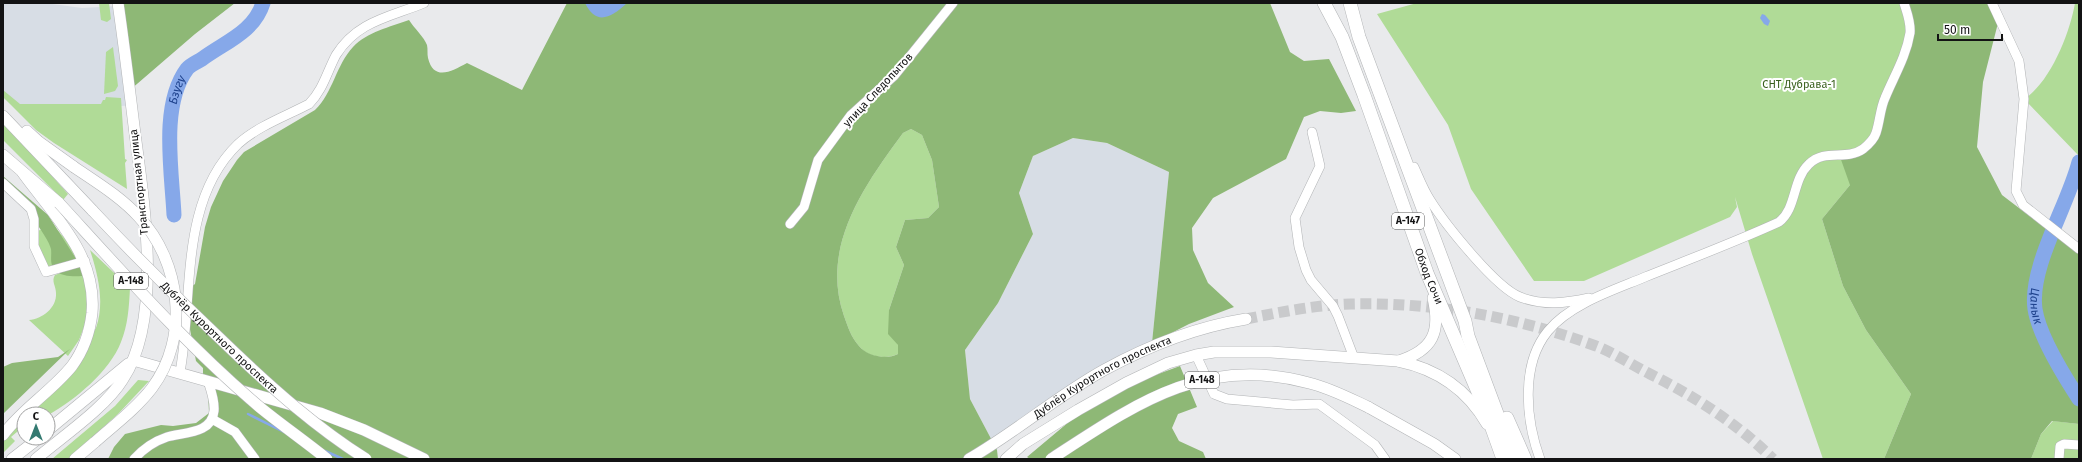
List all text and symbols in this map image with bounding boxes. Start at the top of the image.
scale bar [1938,16,2002,42]
text: 50 m [1944,23,1970,37]
street label: улица Следопытов [840,50,916,130]
water label: Бзугу [166,72,189,106]
park label: СНТ Дубрава-1 [1762,78,1836,91]
street label: Транспортная улица [127,129,151,235]
road number: А-147 [1392,213,1424,229]
street label: Обход Сочи [1412,246,1446,306]
road number: А-148 [114,273,148,289]
street label: Дублёр Курортного проспекта [158,278,281,396]
water label: Цанык [2027,287,2046,327]
street label: Дублёр Курортного проспекта [1030,333,1173,421]
road number: А-148 [1185,372,1219,388]
north arrow [16,406,56,446]
text: С [33,410,40,423]

